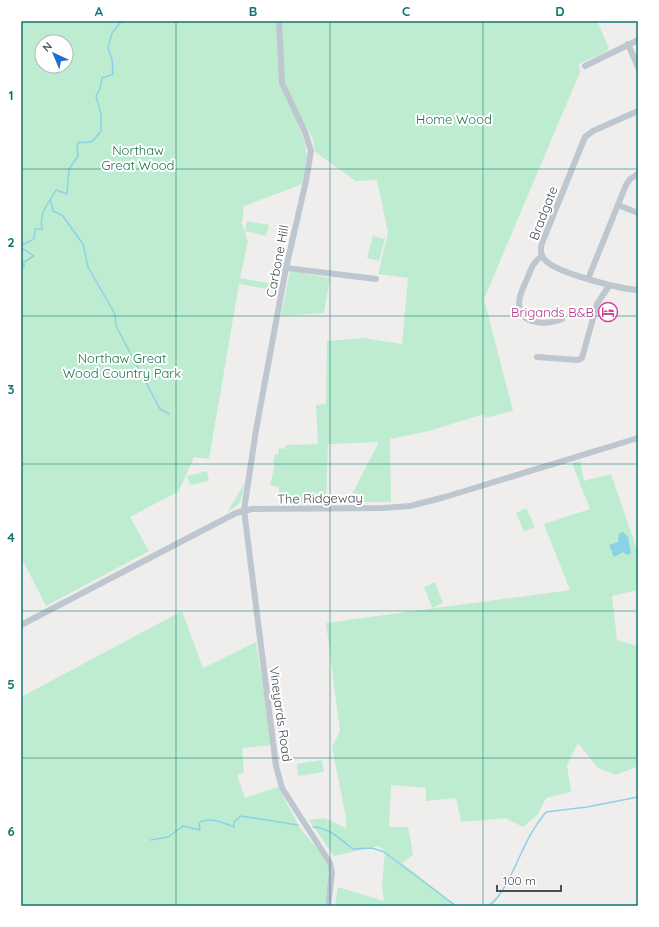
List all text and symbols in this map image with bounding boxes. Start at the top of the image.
text: A [95,3,104,19]
text: B [249,3,257,19]
text: C [402,3,410,19]
text: D [555,3,565,19]
north arrow [34,34,74,74]
text: N [39,39,55,55]
text: 1 [8,87,14,103]
park label: Home Wood [416,111,492,127]
park label: Northaw Great Wood [102,142,174,173]
street label: Bradgate [525,184,561,242]
street label: Carbone Hill [262,223,292,299]
text: 2 [7,234,15,250]
hotel icon: Brigands B&B [597,301,619,323]
place label: Brigands B&B [511,304,594,320]
park label: Northaw Great Wood Country Park [63,350,181,381]
text: 3 [8,381,15,397]
street label: The Ridgeway [277,489,363,507]
text: 4 [7,529,15,545]
street label: Vineyards Road [266,665,296,763]
text: 5 [7,676,15,692]
text: 6 [7,823,15,839]
scale bar [497,867,561,893]
text: 100 m [503,873,536,888]

